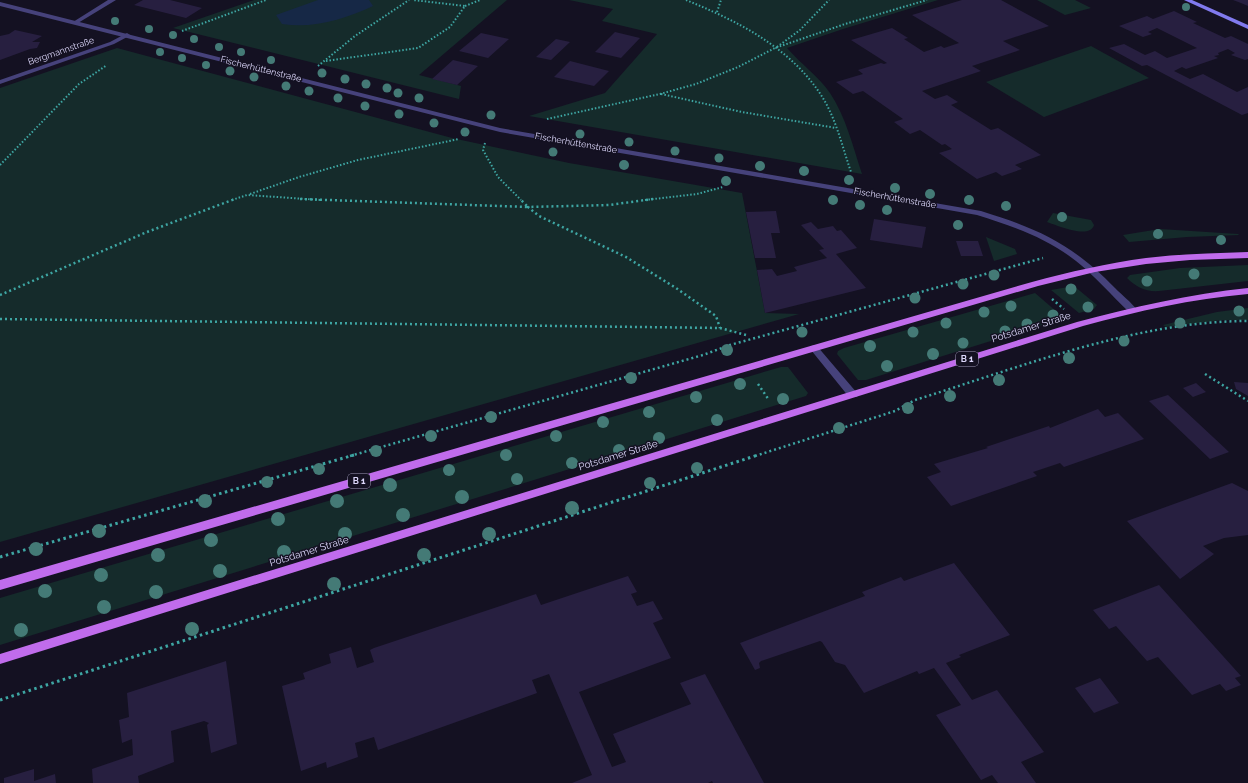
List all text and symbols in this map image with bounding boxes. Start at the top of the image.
street label: Bergmannstraße [27,35,96,67]
street label: Fischerhüttenstraße [220,54,303,84]
street label: Fischerhüttenstraße [534,131,618,155]
street label: Fischerhüttenstraße [853,186,937,210]
street label: Potsdamer Straße [990,310,1072,344]
road number: B 1 [956,352,978,366]
street label: Potsdamer Straße [577,438,659,472]
road number: B 1 [348,474,370,488]
street label: Potsdamer Straße [268,534,350,568]

